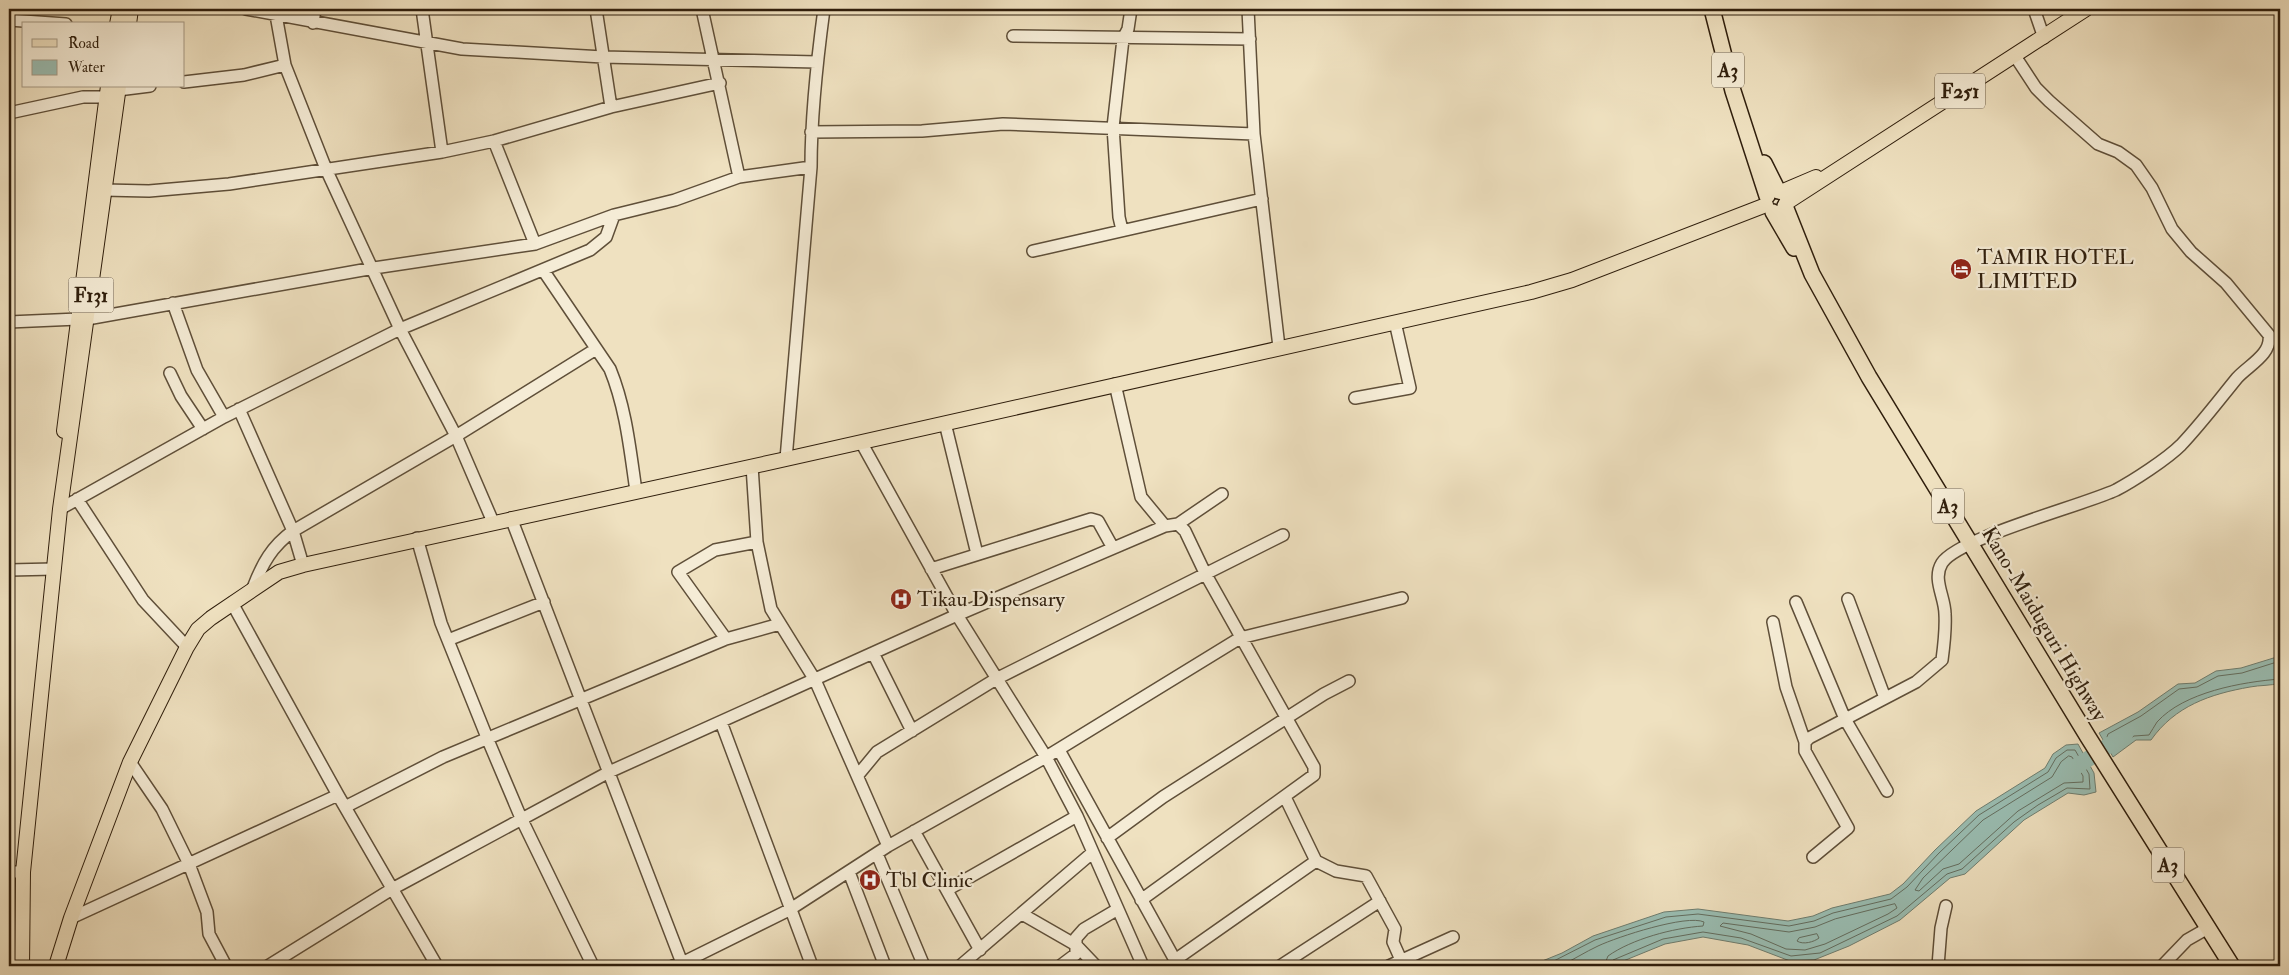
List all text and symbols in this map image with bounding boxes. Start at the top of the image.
legend [22,22,185,88]
text: Road [68,34,100,53]
road number: A3 [1712,52,1744,88]
text: Water [67,58,105,77]
road number: F251 [1935,74,1985,108]
place label: TAMIR HOTEL LIMITED [1977,244,2134,295]
hotel icon: TAMIR HOTEL LIMITED [1949,257,1973,281]
road number: F131 [68,278,114,312]
road number: A3 [1932,488,1964,524]
street label: Kano-Maiduguri Highway [1975,522,2113,727]
place label: Tikau Dispensary [917,586,1065,613]
hospital icon: Tikau Dispensary [889,587,913,611]
road number: A3 [2152,848,2184,882]
place label: Tbl Clinic [886,867,973,894]
hospital icon: Tbl Clinic [858,868,882,892]

